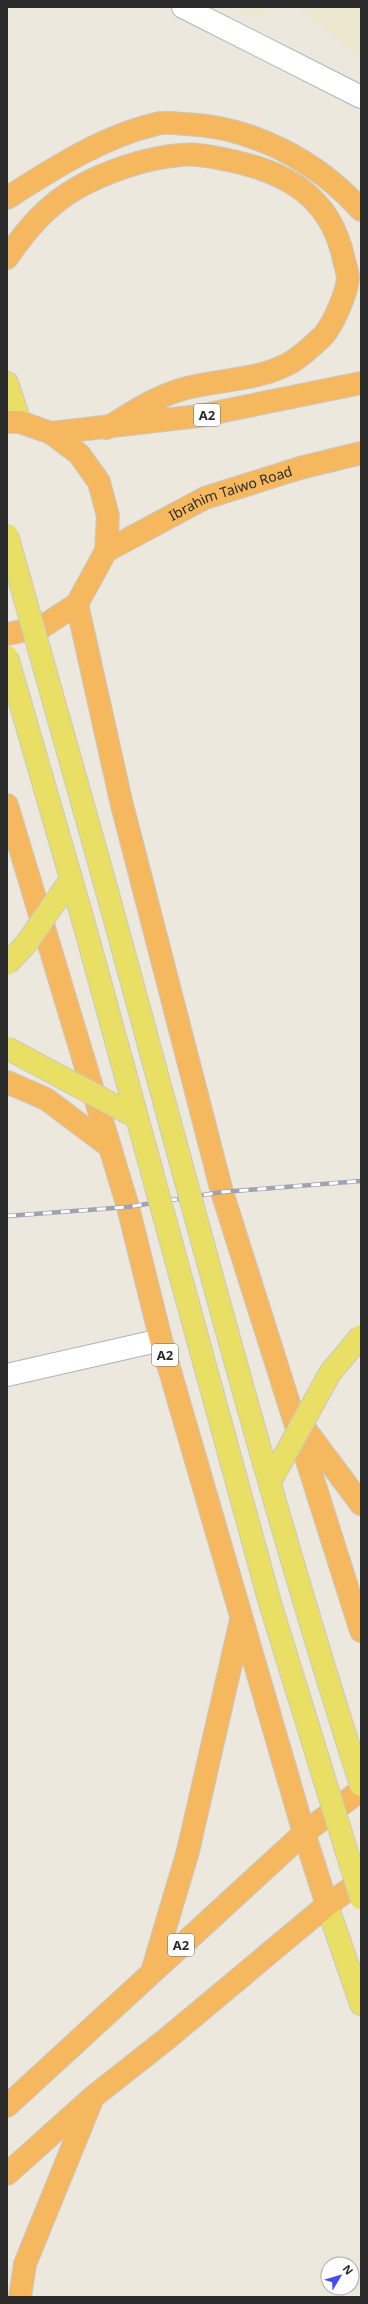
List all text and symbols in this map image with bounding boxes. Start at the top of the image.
road number: A2 [194,404,220,426]
street label: Ibrahim Taiwo Road [165,461,295,525]
road number: A2 [152,1344,178,1366]
road number: A2 [168,1934,194,1956]
north arrow [320,2256,360,2296]
text: N [340,2261,357,2278]

